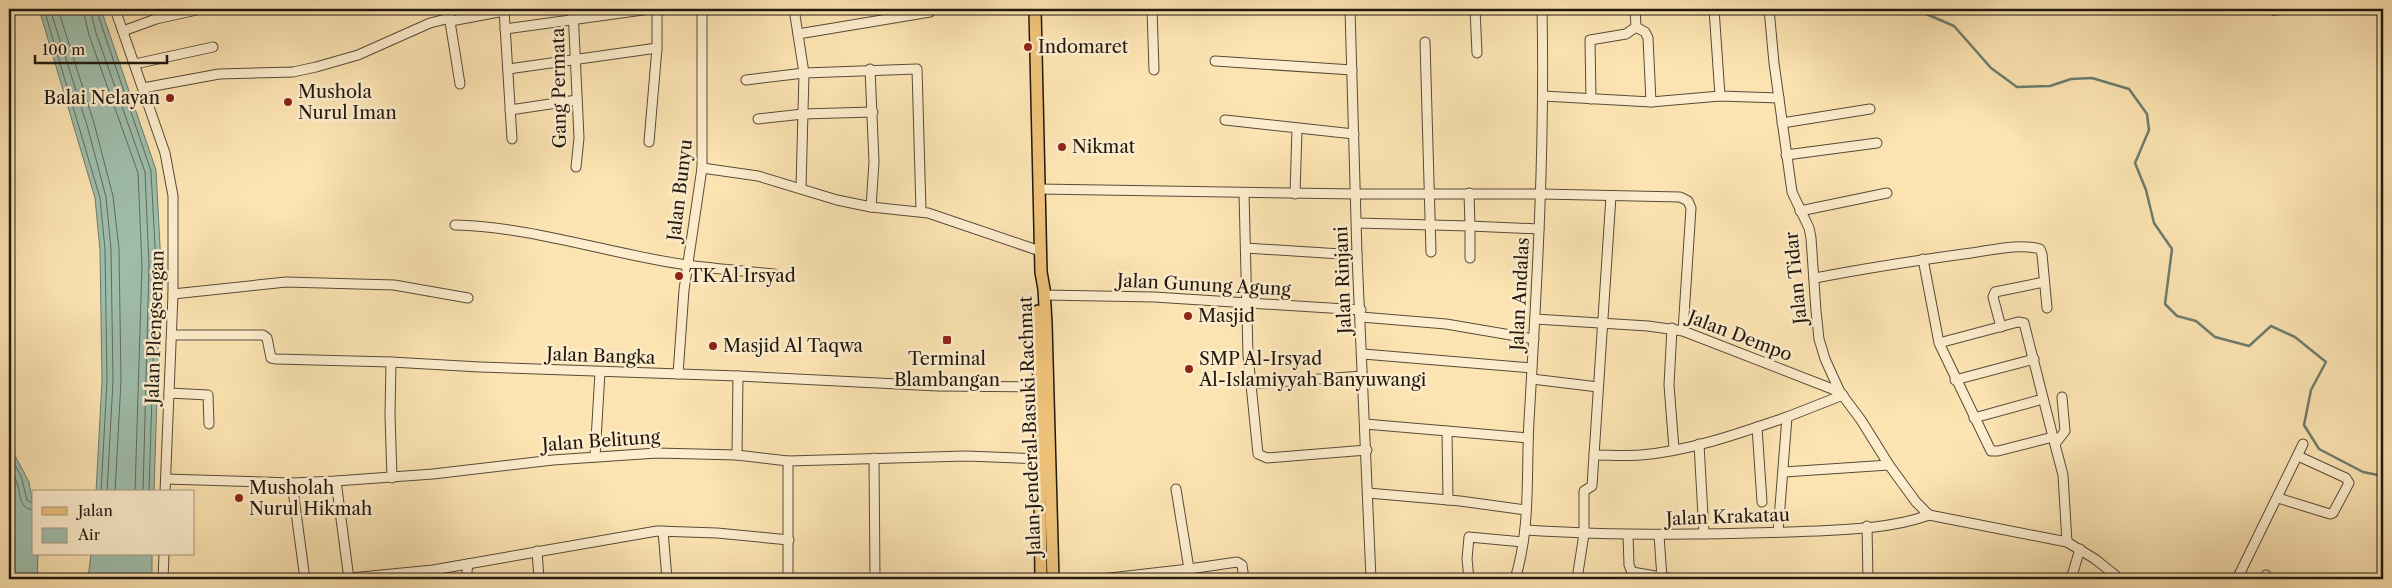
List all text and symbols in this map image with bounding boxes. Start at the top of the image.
street label: Gang Permata [547,27,571,149]
scale bar [35,32,168,64]
place label: Indomaret [1038,36,1129,58]
text: 100 m [42,40,85,59]
marker: Indomaret [1022,41,1034,53]
place label: Mushola Nurul Iman [298,81,397,124]
place label: Balai Nelayan [44,87,160,109]
marker: Balai Nelayan [164,92,176,104]
marker: Mushola Nurul Iman [282,96,294,108]
place label: Nikmat [1072,136,1136,158]
street label: Jalan Bunyu [662,138,697,245]
marker: Nikmat [1056,141,1068,153]
street label: Jalan Rinjani [1330,225,1356,337]
street label: Jalan Tidar [1780,230,1812,328]
street label: Jalan Andalas [1506,237,1534,354]
street label: Jalan Plengsengan [141,250,169,407]
place label: TK Al Irsyad [689,265,796,287]
street label: Jalan Gunung Agung [1114,269,1292,301]
marker: TK Al Irsyad [673,270,685,282]
street label: Jalan Jenderal Basuki Rachmat [1014,295,1046,559]
place label: Masjid [1198,305,1255,327]
street label: Jalan Dempo [1682,305,1795,366]
marker: Masjid [1182,310,1194,322]
marker: Terminal Blambangan [941,334,953,346]
place label: Masjid Al Taqwa [723,335,864,357]
marker: Masjid Al Taqwa [707,340,719,352]
street label: Jalan Bangka [543,343,656,369]
place label: Terminal Blambangan [894,348,1000,391]
place label: SMP Al-Irsyad Al-Islamiyyah Banyuwangi [1198,348,1427,391]
marker: SMP Al-Irsyad Al-Islamiyyah Banyuwangi [1183,363,1195,375]
street label: Jalan Belitung [538,426,661,456]
place label: Musholah Nurul Hikmah [249,477,372,520]
legend [32,490,195,556]
marker: Musholah Nurul Hikmah [233,492,245,504]
text: Jalan [76,501,113,520]
street label: Jalan Krakatau [1663,504,1790,530]
text: Air [77,525,101,544]

